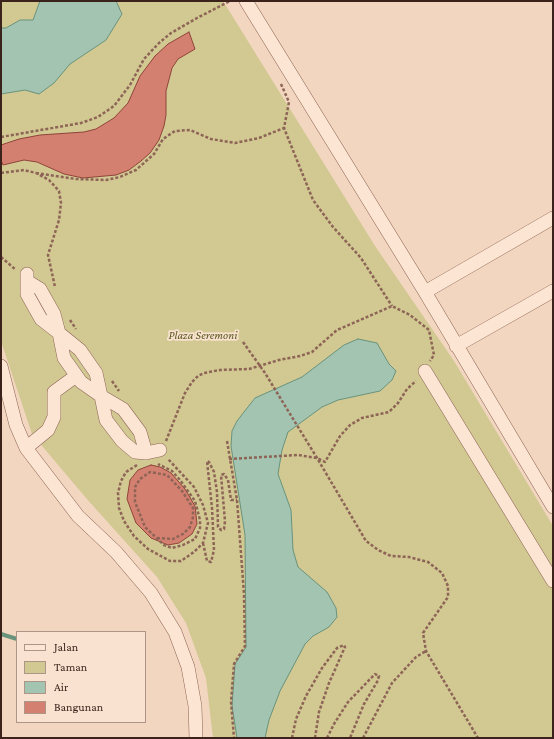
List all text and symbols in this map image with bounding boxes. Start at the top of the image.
park label: Plaza Seremoni [169,328,237,342]
legend [16,631,146,723]
text: Jalan [54,640,78,654]
text: Taman [54,660,87,674]
text: Air [54,680,68,694]
text: Bangunan [54,700,103,714]

